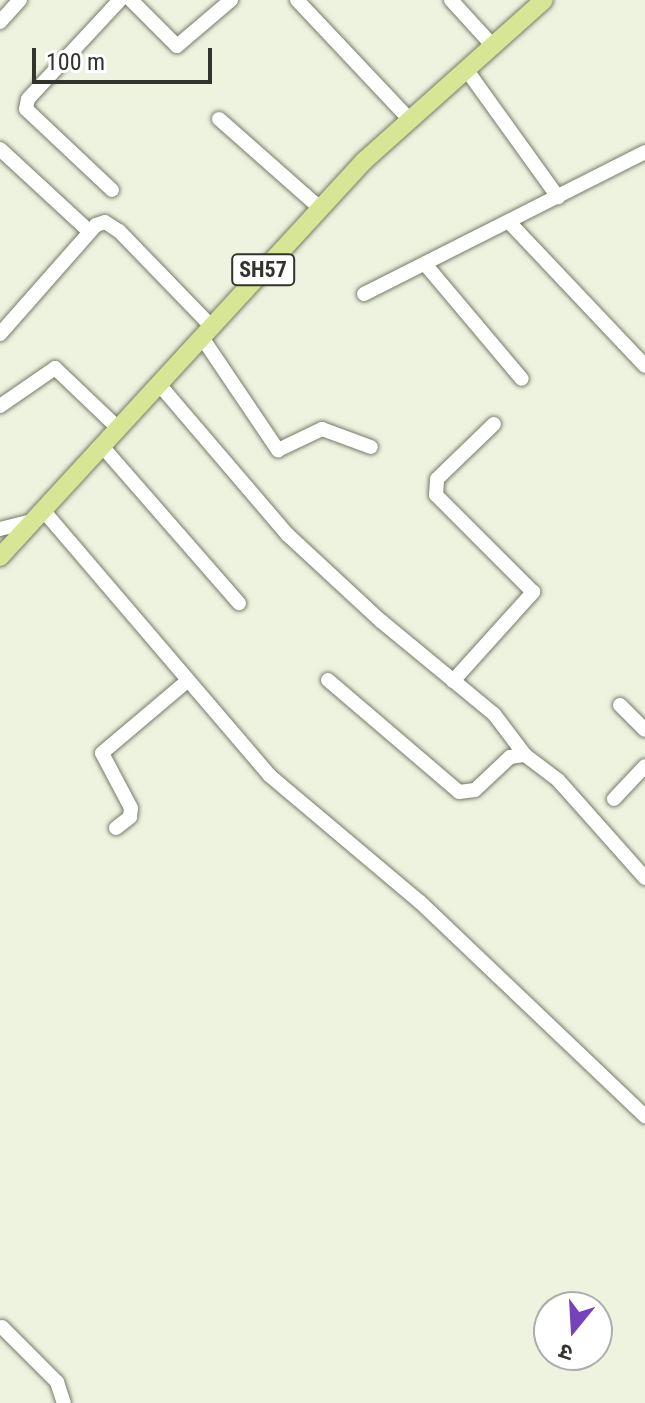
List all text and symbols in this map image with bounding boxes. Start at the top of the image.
scale bar [36,32,216,82]
text: 100 m [46,48,105,76]
road number: SH57 [231,252,295,288]
north arrow [533,1291,613,1371]
text: उ [556,1339,576,1366]

